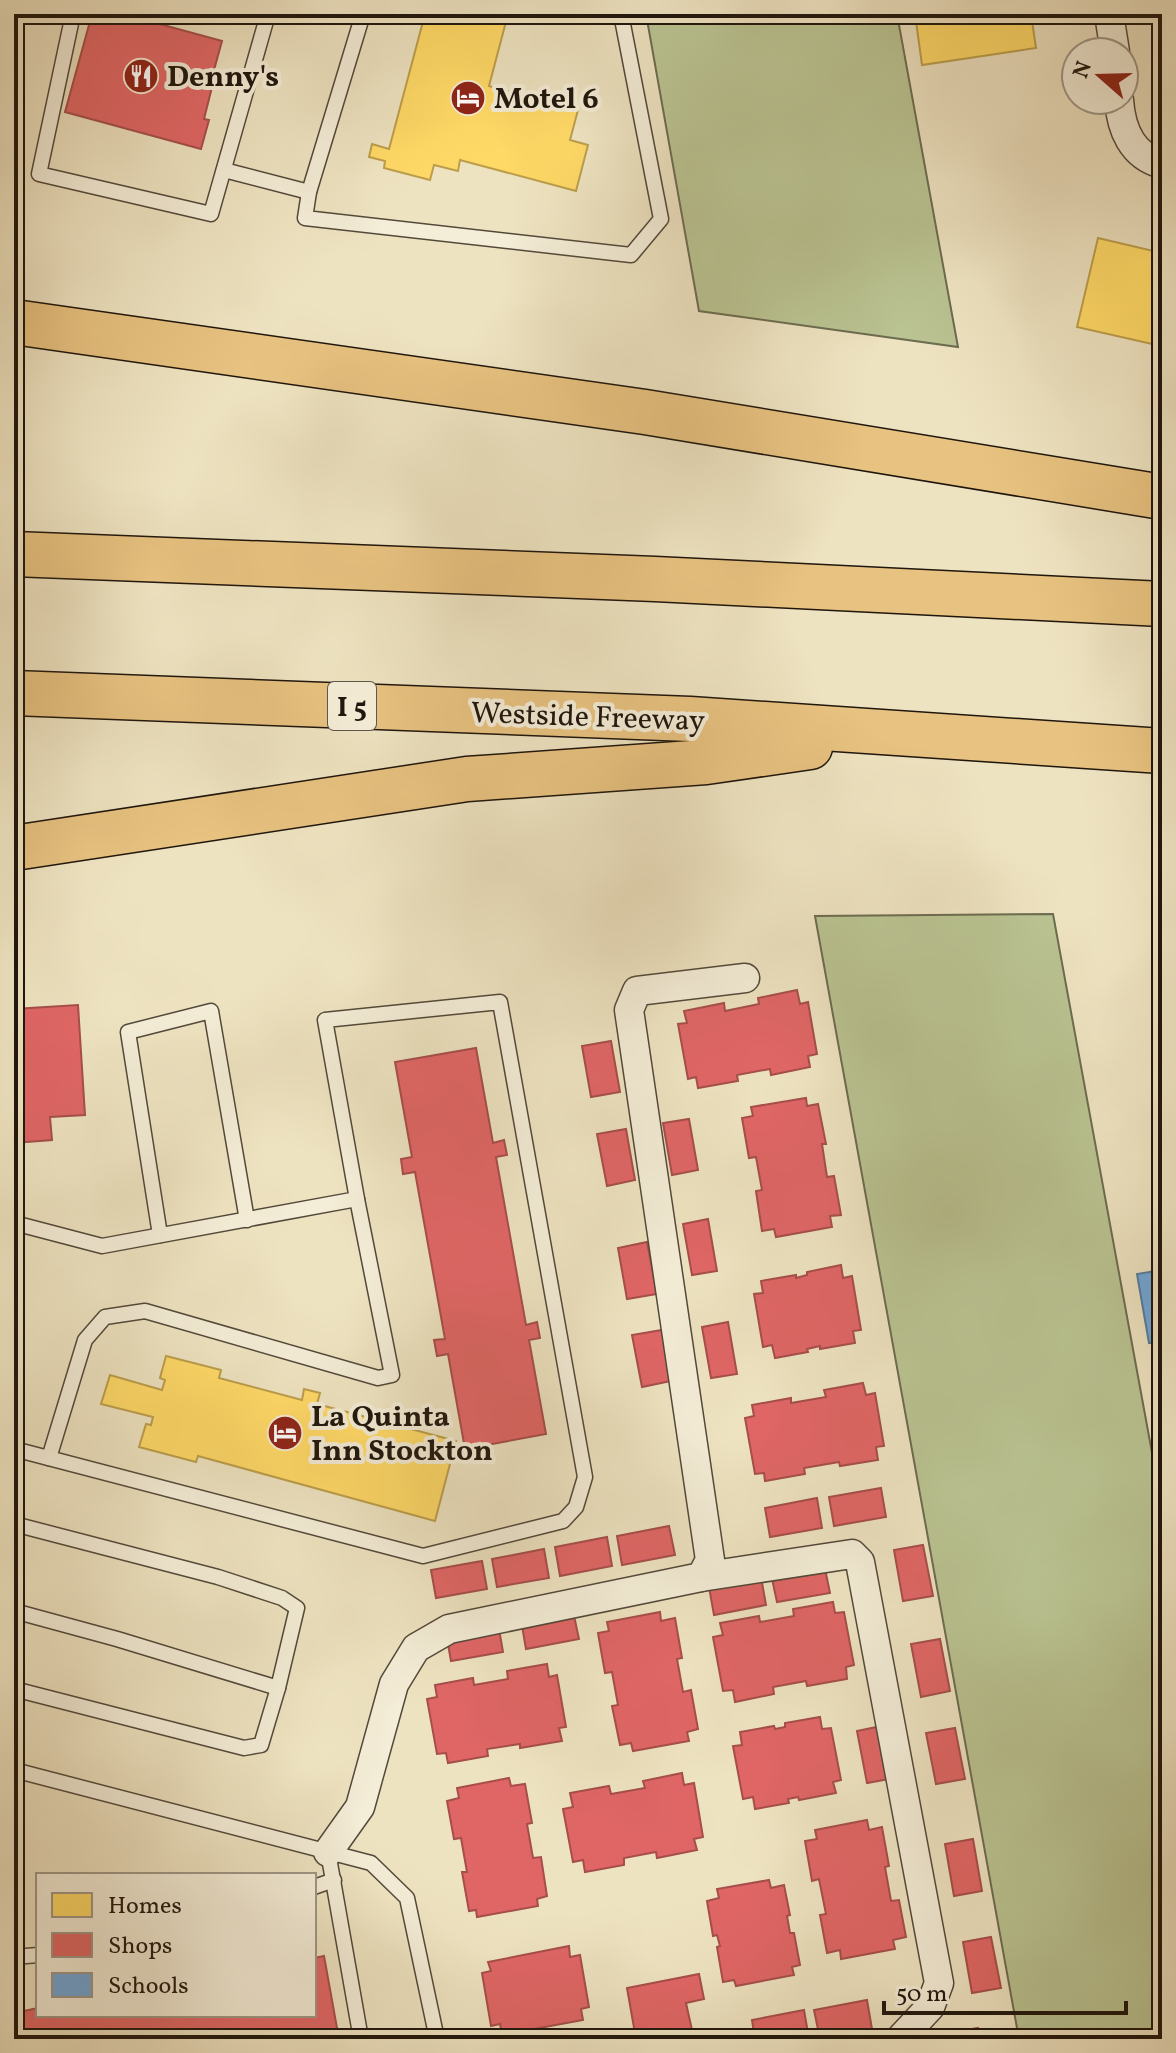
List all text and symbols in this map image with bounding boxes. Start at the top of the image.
north arrow [1060,36,1140,116]
restaurant icon: Denny's [122,57,160,95]
place label: Denny's [167,57,279,99]
text: N [1066,57,1101,83]
hotel icon: Motel 6 [449,79,487,117]
place label: Motel 6 [494,79,599,121]
road number: I 5 [328,682,376,730]
street label: Westside Freeway [470,693,706,743]
place label: La Quinta Inn Stockton [311,1397,493,1473]
hotel icon: La Quinta Inn Stockton [266,1414,304,1452]
legend [36,1873,316,2017]
text: Homes [108,1890,182,1924]
text: Shops [108,1930,172,1964]
scale bar [884,1965,1126,2015]
text: Schools [108,1970,188,2004]
text: 50 m [896,1978,948,2012]

